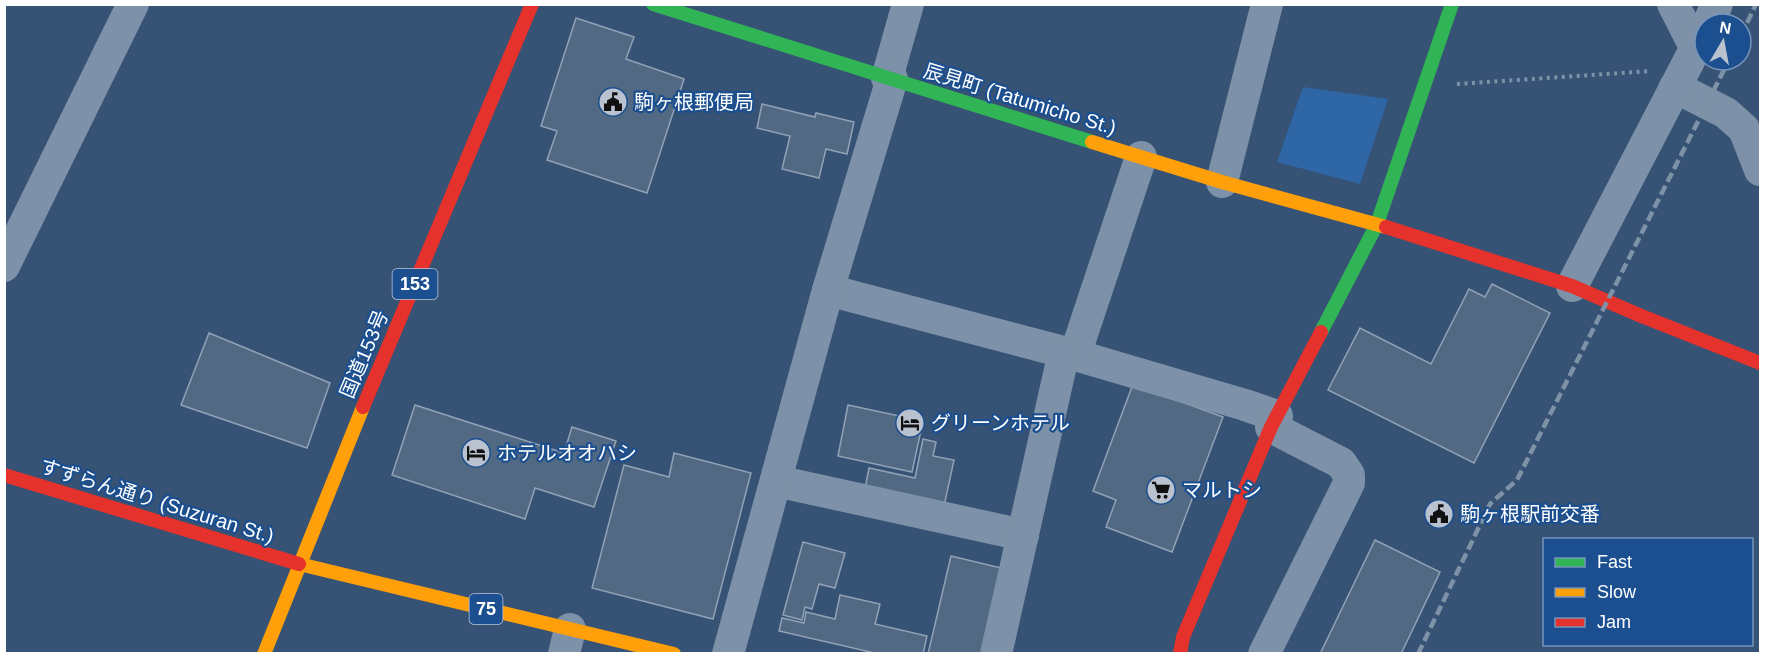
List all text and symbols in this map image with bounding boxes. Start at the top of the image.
north arrow [1693,12,1753,72]
text: N [1718,18,1733,37]
street label: 辰見町 (Tatumicho St.) [921,59,1119,139]
public building icon: 駒ヶ根郵便局 [597,86,629,118]
place label: 駒ヶ根郵便局 [634,91,754,113]
road number: 153 [392,269,438,299]
street label: 国道153号 [336,307,392,401]
hotel icon: グリーンホテル [894,407,926,439]
place label: グリーンホテル [931,412,1070,434]
hotel icon: ホテルオオハシ [460,437,492,469]
place label: ホテルオオハシ [497,442,637,464]
street label: すずらん通り (Suzuran St.) [37,455,277,547]
supermarket icon: マルトシ [1145,474,1177,506]
place label: マルトシ [1182,479,1262,501]
public building icon: 駒ヶ根駅前交番 [1423,498,1455,530]
place label: 駒ヶ根駅前交番 [1460,503,1600,525]
legend [1543,538,1753,646]
text: Fast [1597,552,1632,572]
text: Slow [1597,582,1637,602]
road number: 75 [470,594,502,624]
text: Jam [1597,612,1631,632]

